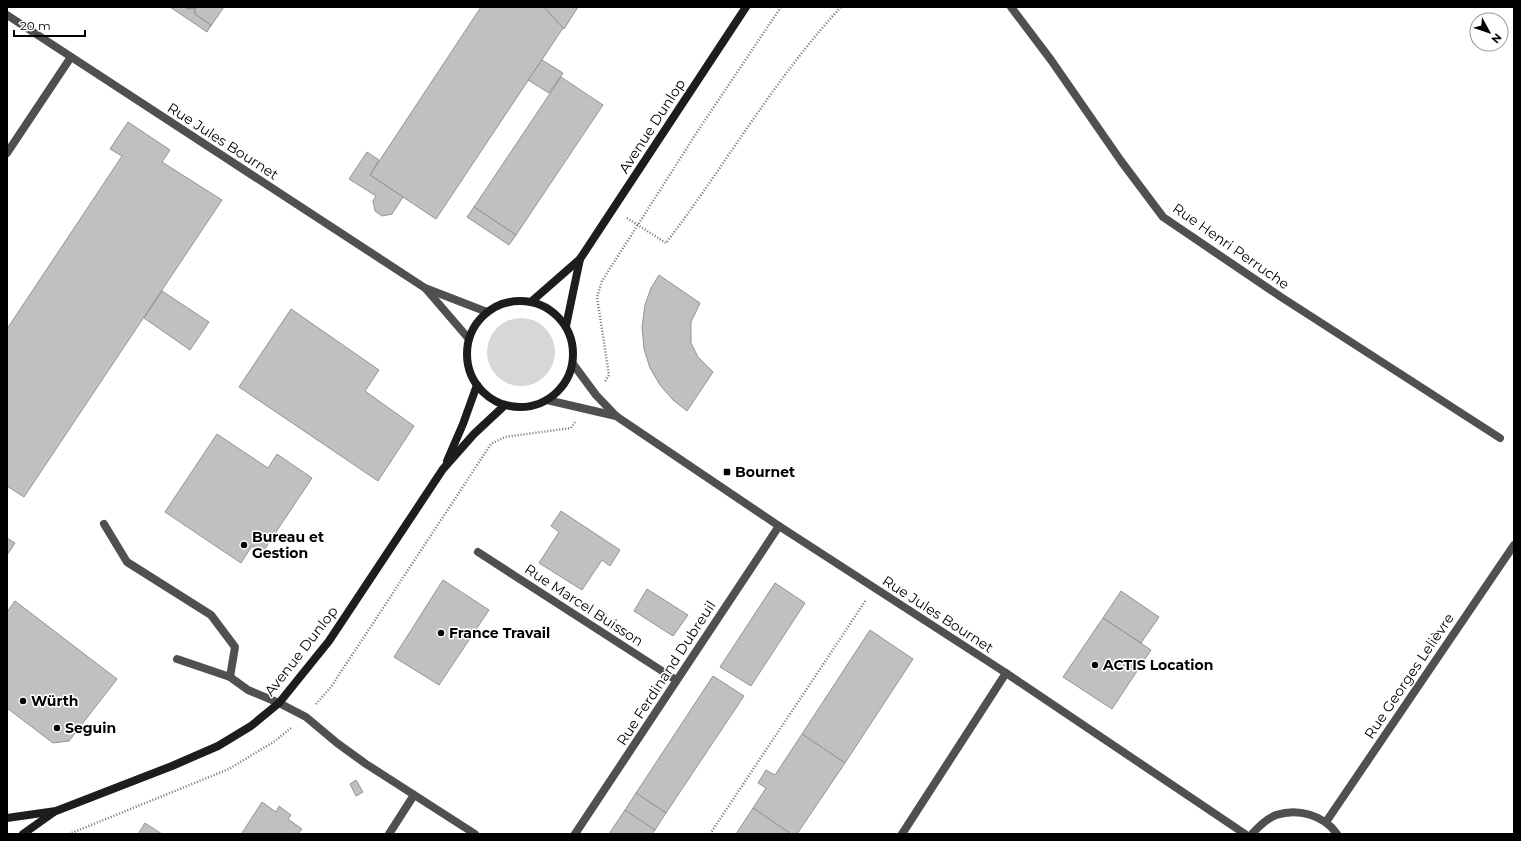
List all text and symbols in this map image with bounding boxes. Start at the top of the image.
scale bar [14,12,85,38]
north arrow [1469,12,1509,52]
text: 20 m [20,18,51,33]
text: N [1488,31,1505,46]
street label: Avenue Dunlop [615,75,689,177]
street label: Rue Jules Bournet [164,98,282,184]
street label: Rue Henri Perruche [1169,199,1293,293]
place label: Bournet [735,463,795,481]
marker: Bournet [722,467,732,477]
place label: Bureau et Gestion [252,528,324,562]
marker: Bureau et Gestion [239,540,249,550]
street label: Rue Marcel Buisson [521,560,647,650]
street label: Rue Jules Bournet [879,571,997,657]
street label: Rue Ferdinand Dubreuil [612,597,720,749]
street label: Avenue Dunlop [260,603,342,699]
street label: Rue Georges Lelièvre [1360,610,1458,742]
place label: France Travail [449,624,550,642]
marker: France Travail [436,628,446,638]
place label: ACTIS Location [1102,656,1213,674]
marker: ACTIS Location [1090,660,1100,670]
place label: Würth [31,692,78,710]
marker: Würth [18,696,28,706]
place label: Seguin [65,719,116,737]
marker: Seguin [52,723,62,733]

